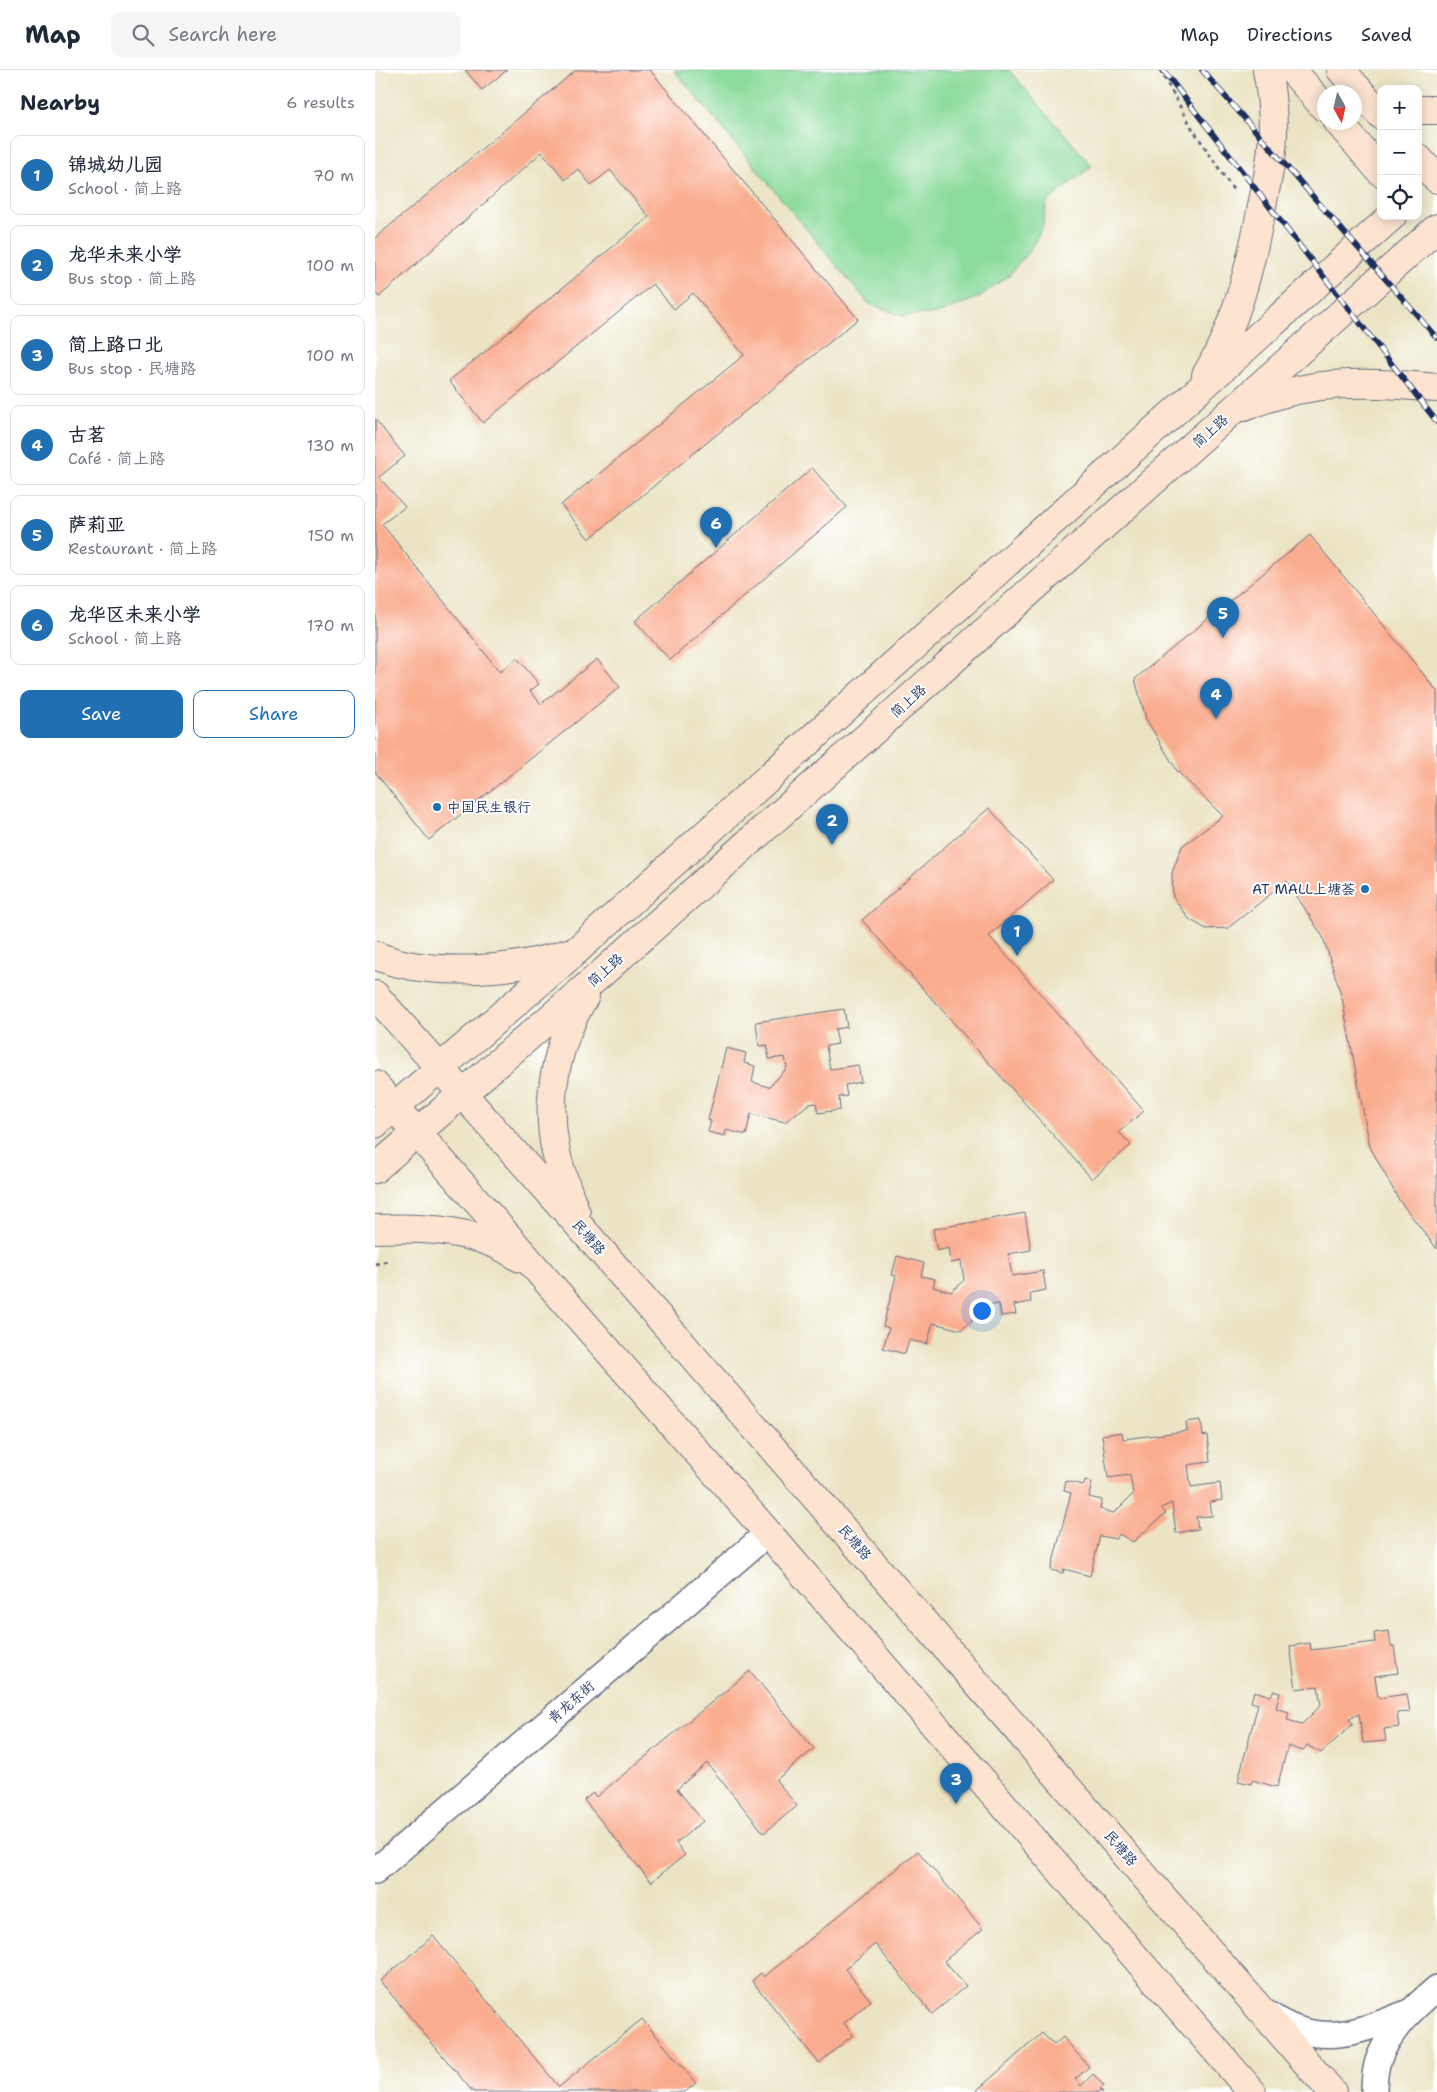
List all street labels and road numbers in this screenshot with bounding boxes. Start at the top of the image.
street label: 简上路 [1188,410,1232,452]
street label: 简上路 [886,680,930,722]
street label: 简上路 [583,949,627,991]
street label: 民塘路 [568,1215,610,1259]
street label: 民塘路 [834,1520,876,1564]
street label: 青龙东街 [544,1677,598,1727]
street label: 民塘路 [1100,1826,1142,1870]

